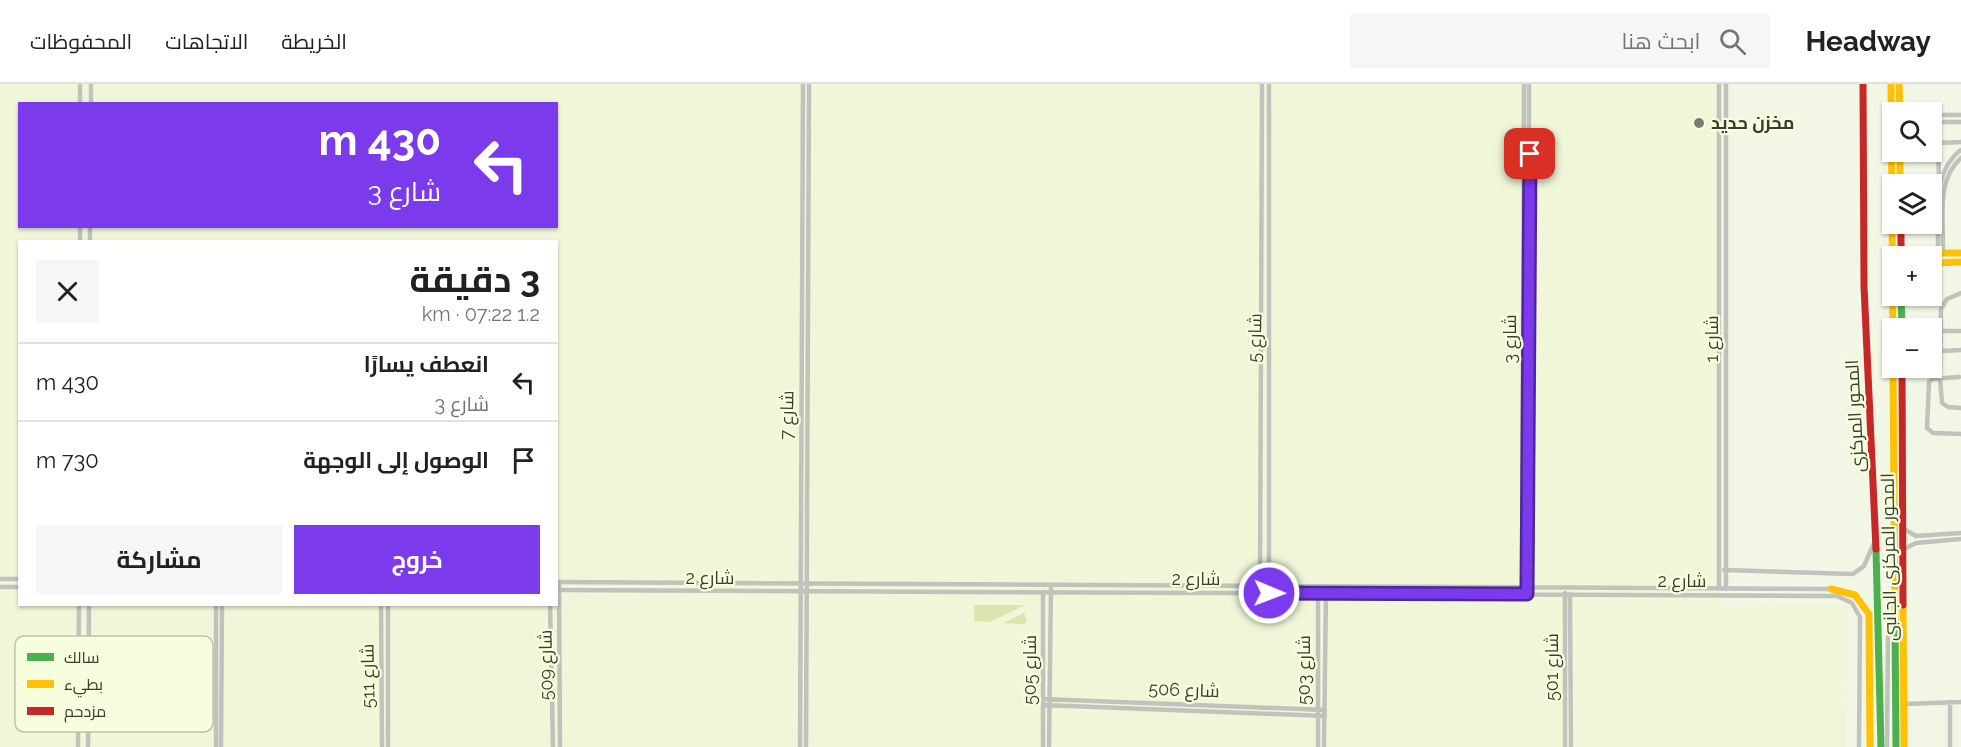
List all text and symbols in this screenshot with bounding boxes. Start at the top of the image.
search box [1350,14,1770,68]
icon: search [1716,25,1749,58]
text: Headway [1806,25,1931,58]
text: ابحث هنا [1621,28,1701,54]
text: المحفوظات [30,29,132,54]
text: الاتجاهات [165,29,248,54]
text: الخريطة [281,29,347,54]
map controls [1882,102,1942,378]
button: search [1882,102,1942,162]
place label: مخزن حديد [1711,112,1794,134]
text: 430 m [319,116,441,165]
marker: مخزن حديد [1692,116,1706,130]
icon: left [462,126,540,204]
pin [1504,128,1555,179]
icon: arrive [1513,137,1546,170]
button: layers [1882,174,1942,234]
text: شارع 3 [367,176,441,207]
button: + [1882,246,1942,306]
text: 3 دقيقة [409,258,540,300]
button: close [36,260,99,323]
text: 1.2 km · 07:22 [422,302,540,326]
street label: شارع 5 [1244,313,1267,363]
street label: شارع 3 [1499,314,1522,364]
street label: شارع 1 [1701,315,1724,363]
button: − [1882,318,1942,378]
text: انعطف يسارًا [364,351,489,377]
street label: المحور المركزى [1841,359,1869,473]
icon: left [507,366,540,399]
text: 430 m [36,369,99,395]
street label: شارع 7 [776,390,799,440]
text: شارع 3 [434,392,489,416]
icon: arrive [507,444,540,477]
text: 730 m [36,447,99,473]
text: الوصول إلى الوجهة [303,447,489,473]
street label: المحور المركزى الجانبى [1877,473,1901,641]
button: مشاركة [36,525,282,594]
button: خروج [294,525,540,594]
position arrow [1237,561,1301,625]
street label: شارع 2 [686,567,734,590]
street label: شارع 2 [1172,568,1220,591]
street label: شارع 2 [1658,570,1706,593]
street label: شارع 509 [534,629,559,701]
street label: شارع 501 [1541,633,1564,701]
street label: شارع 505 [1019,635,1042,705]
street label: شارع 503 [1293,635,1316,705]
legend [15,636,213,732]
street label: شارع 511 [356,643,381,709]
text: سالك [64,648,99,667]
text: بطيء [64,675,103,698]
street label: شارع 506 [1148,678,1220,703]
text: مزدحم [64,702,106,723]

